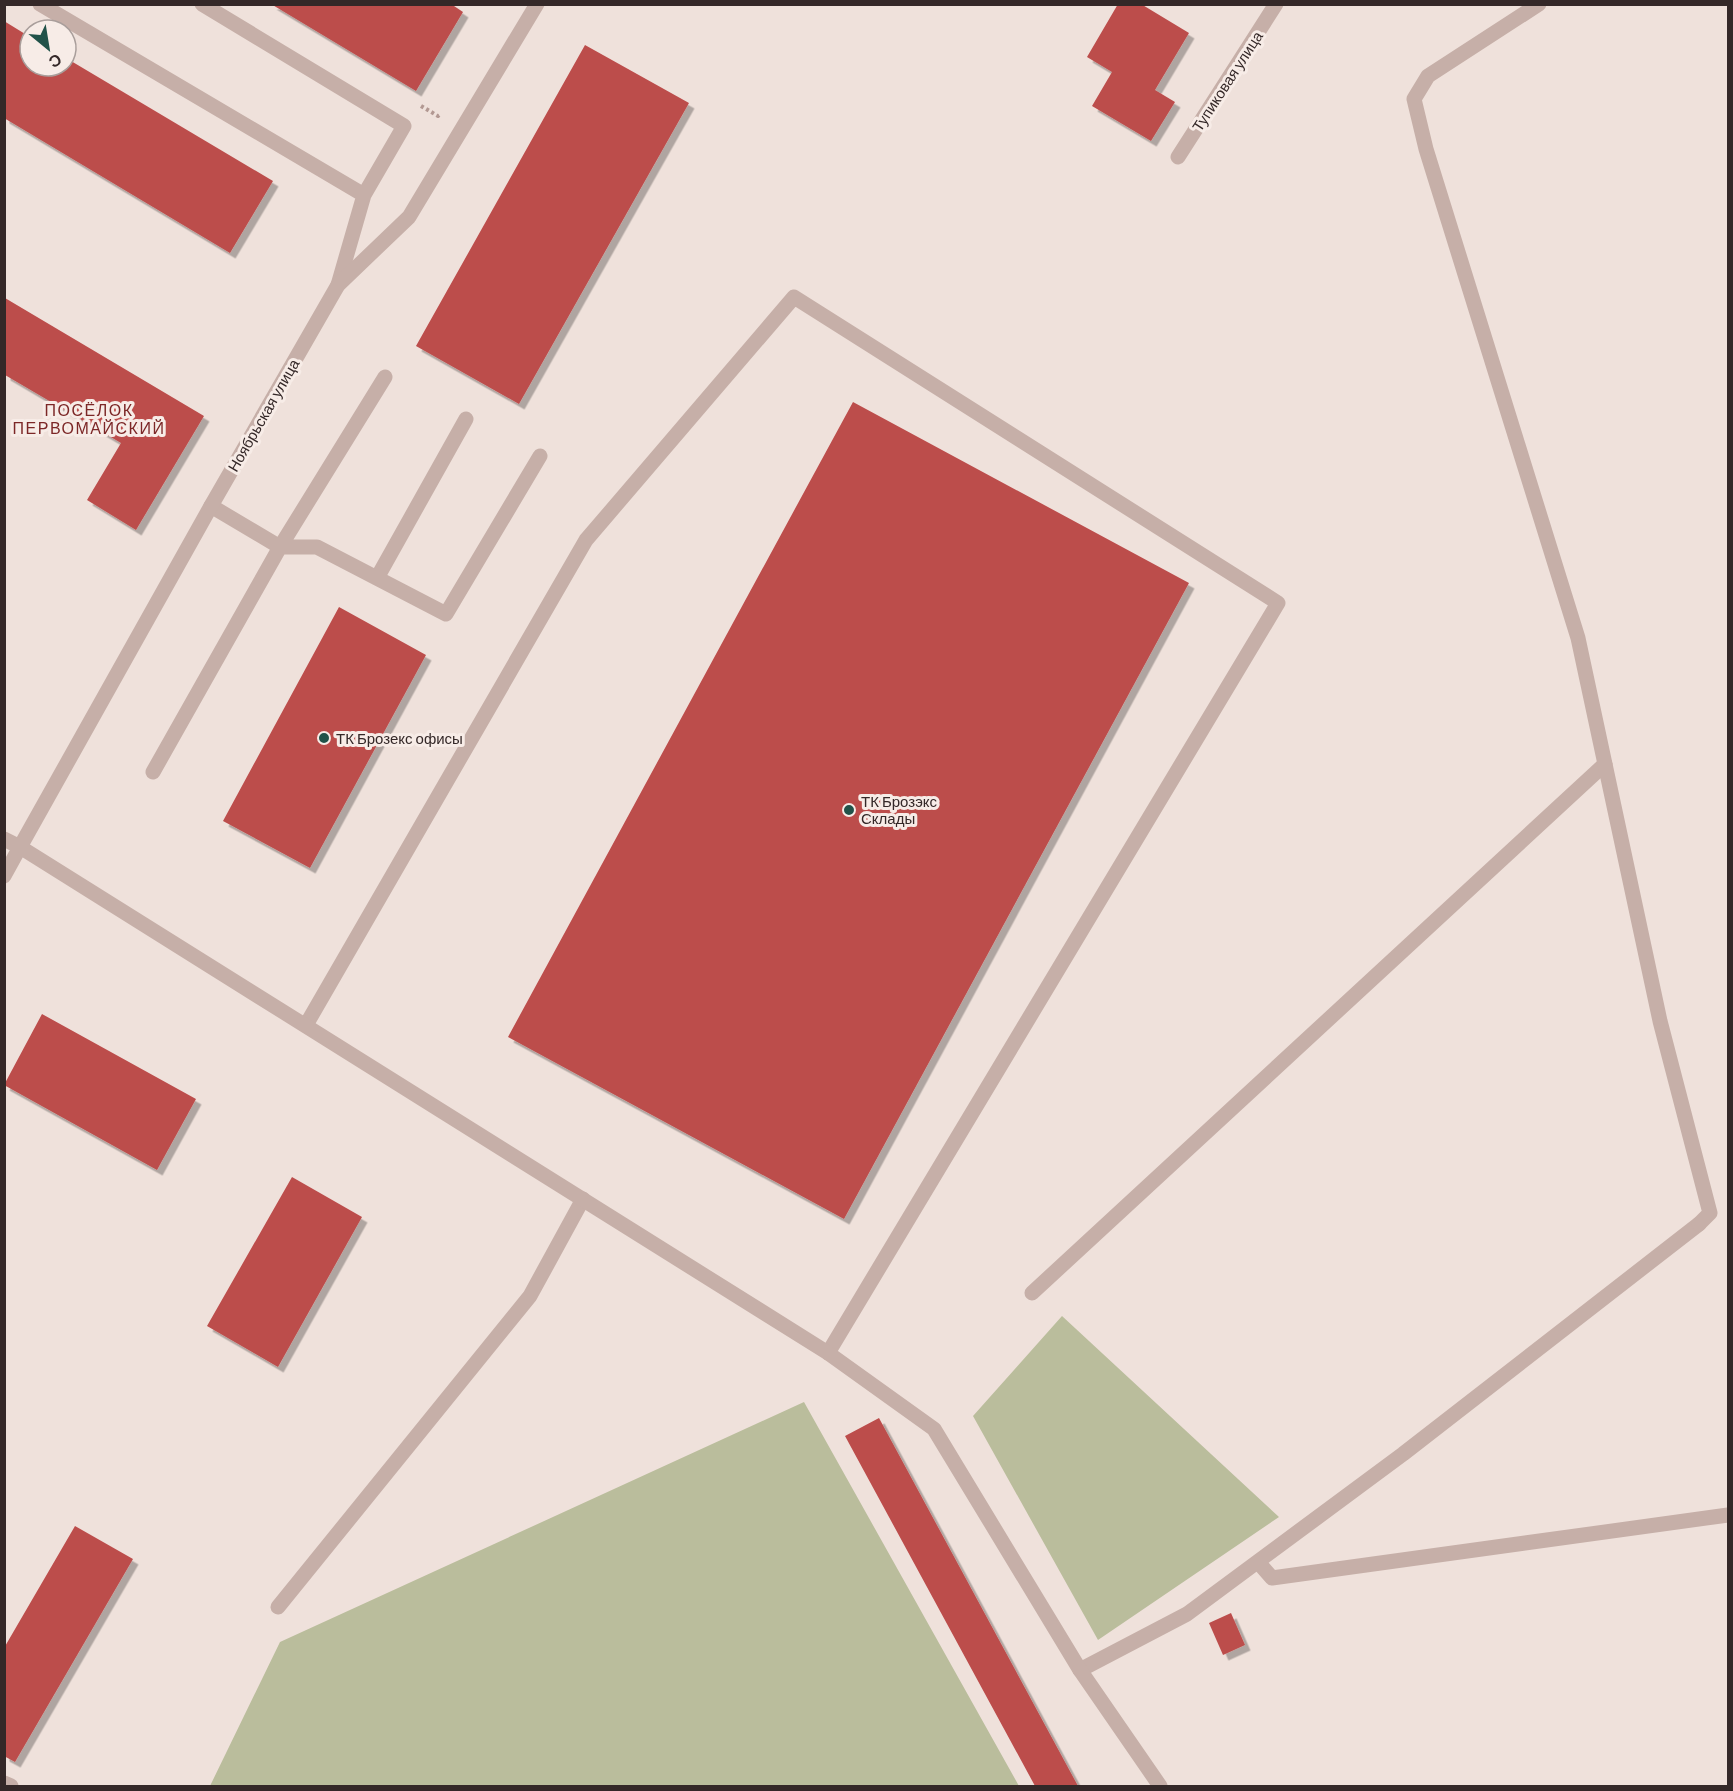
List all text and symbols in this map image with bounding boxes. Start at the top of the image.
north arrow [18,18,78,78]
street label: Тупиковая улица [1188,27,1266,135]
text: С [46,50,66,73]
street label: Ноябрьская улица [223,355,303,475]
district label: ПОСЁЛОК ПЕРВОМАЙСКИЙ [13,400,165,437]
place label: ТК Брозекс офисы [336,729,463,747]
marker: ТК Брозекс офисы [317,731,331,745]
place label: ТК Брозэкс Склады [861,792,938,827]
marker: ТК Брозэкс Склады [842,803,856,817]

